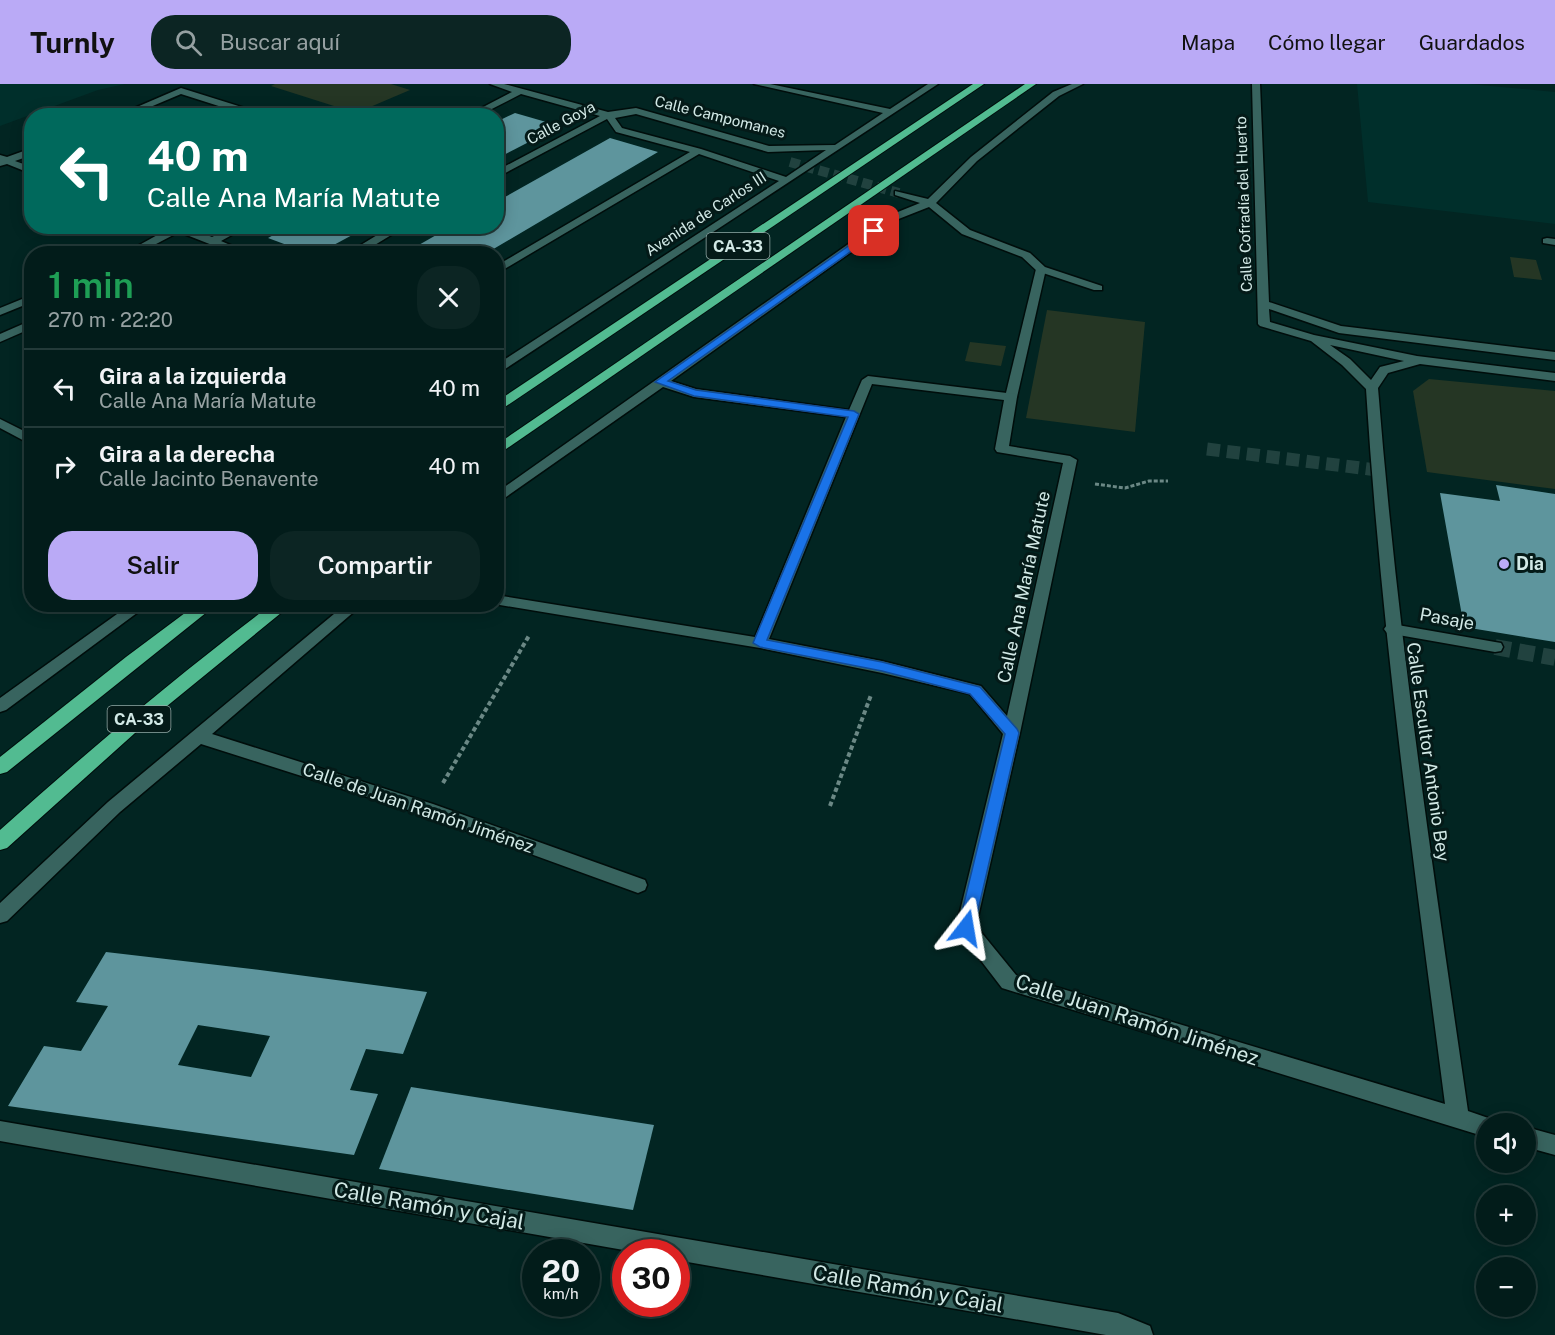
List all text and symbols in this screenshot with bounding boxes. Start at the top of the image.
search box [151,15,571,69]
text: Turnly [30,26,115,59]
icon: search [172,26,205,59]
text: Buscar aquí [220,29,340,55]
text: Mapa [1181,30,1235,55]
text: Cómo llegar [1268,30,1386,55]
text: Guardados [1419,30,1525,55]
street label: Calle Campomanes [653,92,787,141]
street label: Calle Goya [524,98,598,148]
street label: Calle Cofradía del Huerto [1232,116,1255,292]
text: 40 m [147,131,249,180]
icon: left [48,132,126,210]
street label: Avenida de Carlos III [642,168,769,259]
text: Calle Ana María Matute [147,181,440,213]
pin [848,205,899,256]
icon: arrive [857,214,890,247]
road number: CA-33 [706,233,770,259]
text: 1 min [48,264,134,306]
button: close [417,266,480,329]
text: 270 m · 22:20 [48,308,173,332]
text: Gira a la izquierda [99,363,286,389]
icon: left [48,372,81,405]
text: 40 m [428,375,480,401]
text: Calle Ana María Matute [99,389,316,413]
text: Gira a la derecha [99,441,275,467]
icon: right [48,450,81,483]
text: 40 m [428,453,480,479]
text: Calle Jacinto Benavente [99,467,319,491]
street label: Calle Ana María Matute [993,489,1054,685]
button: Salir [48,531,258,600]
button: Compartir [270,531,480,600]
place label: Dia [1516,553,1544,574]
marker: Dia [1497,557,1511,571]
street label: Pasaje [1418,603,1476,634]
street label: Calle Escultor Antonio Bey [1403,641,1454,863]
road number: CA-33 [108,706,170,732]
street label: Calle de Juan Ramón Jiménez [300,758,536,857]
position arrow [934,896,998,960]
street label: Calle Juan Ramón Jiménez [1012,968,1262,1071]
map controls [1476,1113,1536,1317]
button: sound [1476,1113,1536,1173]
street label: Calle Ramón y Cajal [332,1176,526,1235]
button: + [1476,1185,1536,1245]
speed limit sign: 30 [612,1239,690,1317]
text: 20 [542,1253,580,1289]
button: − [1476,1257,1536,1317]
street label: Calle Ramón y Cajal [811,1259,1005,1318]
text: km/h [543,1285,579,1302]

